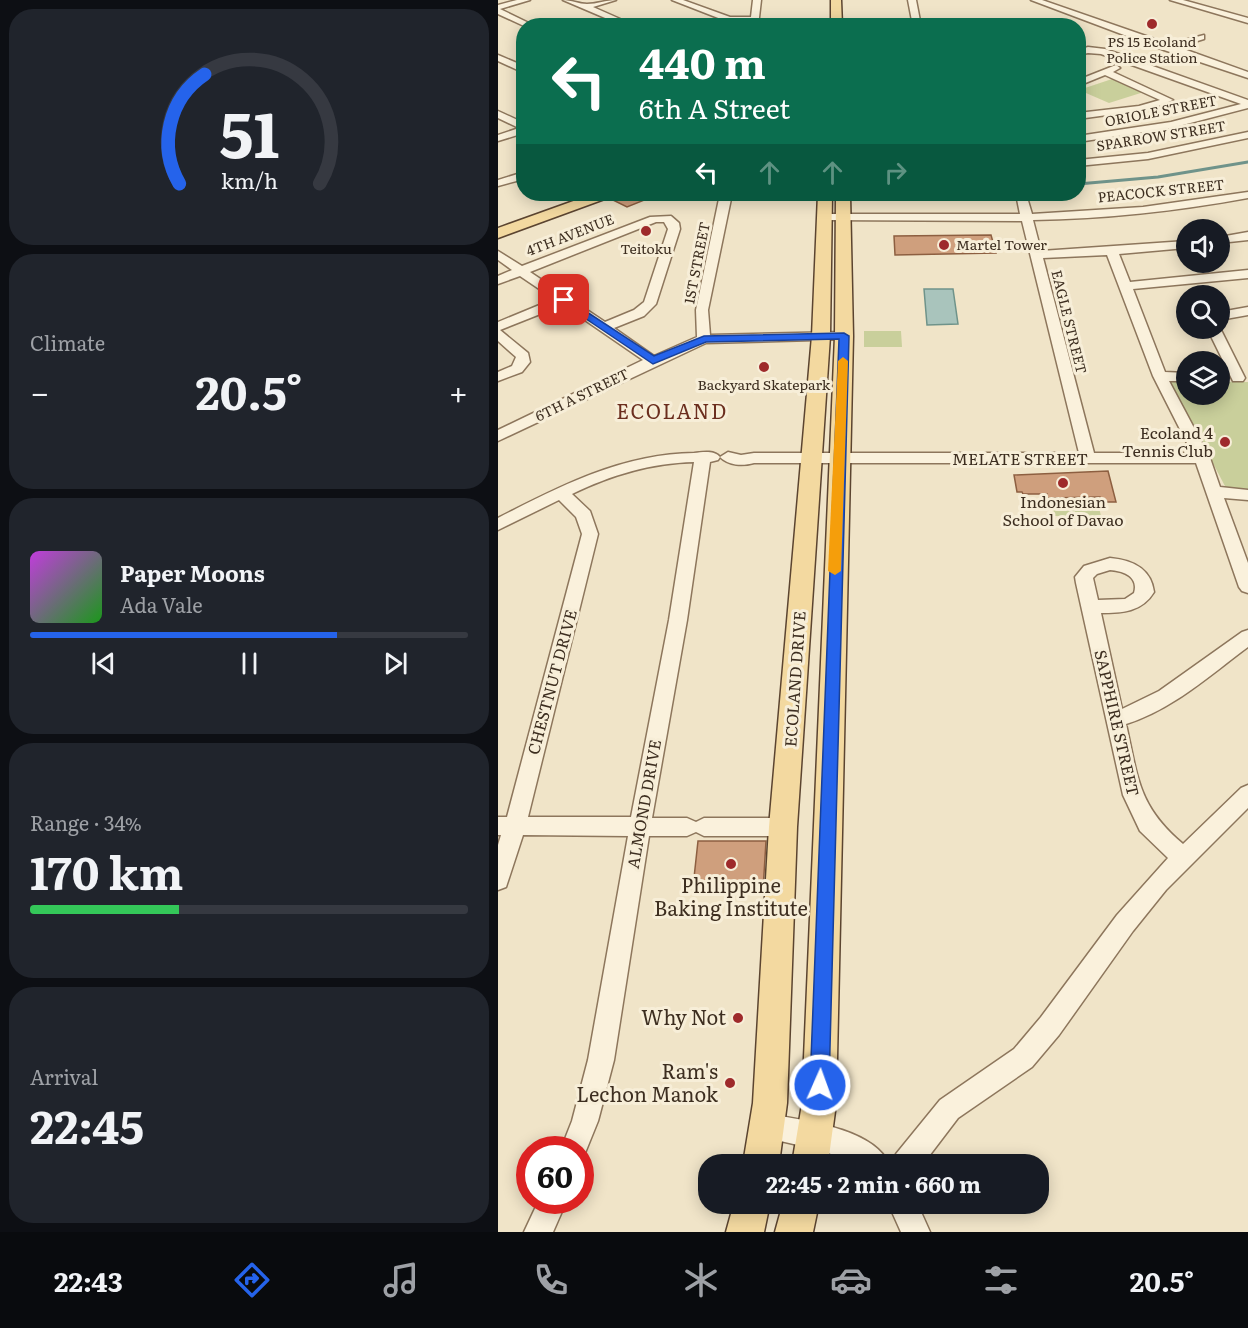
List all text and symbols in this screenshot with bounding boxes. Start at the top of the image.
marker: PS 15 Ecoland Police Station [1145,17,1159,31]
text: 440 m [639,30,766,92]
place label: PS 15 Ecoland Police Station [1106,31,1198,67]
icon: left [540,42,618,120]
text: 51 [219,85,279,177]
text: 6th A Street [639,87,790,127]
street label: ORIOLE STREET [1103,89,1219,131]
street label: SPARROW STREET [1095,115,1227,155]
icon: left [690,156,723,189]
icon: ahead [753,156,786,189]
icon: ahead [816,156,849,189]
icon: right [879,156,912,189]
text: km/h [220,164,278,196]
street label: PEACOCK STREET [1097,173,1225,207]
street label: 4TH AVENUE [523,208,617,260]
map controls [1176,219,1230,405]
button: sound [1176,219,1230,273]
street label: 1ST STREET [678,220,714,306]
marker: Teitoku [639,224,653,238]
place label: Martel Tower [956,234,1047,254]
place label: Teitoku [620,238,672,258]
marker: Martel Tower [937,238,951,252]
street label: EAGLE STREET [1047,268,1093,376]
pin [538,274,589,325]
icon: arrive [547,283,580,316]
button: search [1176,285,1230,339]
text: Climate [30,327,105,357]
button: layers [1176,351,1230,405]
text: 20.5° [195,357,303,424]
marker: Backyard Skatepark [757,360,771,374]
street label: 6TH A STREET [531,363,632,425]
text: − [30,366,49,415]
text: + [449,366,468,415]
place label: Backyard Skatepark [698,374,831,394]
district label: ECOLAND [616,395,728,425]
place label: Ecoland 4 Tennis Club [1122,420,1213,462]
marker: Ecoland 4 Tennis Club [1218,435,1232,449]
street label: MELATE STREET [952,446,1088,470]
marker: Indonesian School of Davao [1056,476,1070,490]
place label: Indonesian School of Davao [1002,489,1124,531]
text: Paper Moons [120,556,265,589]
text: Ada Vale [120,589,203,619]
street label: CHESTNUT DRIVE [520,606,582,757]
street label: ECOLAND DRIVE [777,610,811,748]
icon: previous [87,647,120,680]
icon: pause [233,647,266,680]
icon: next [379,647,412,680]
street label: SAPPHIRE STREET [1089,647,1147,799]
street label: ALMOND DRIVE [620,737,666,870]
text: Range · 34% [30,807,142,837]
text: 170 km [30,837,183,904]
marker: Philippine Baking Institute [724,857,738,871]
place label: Philippine Baking Institute [654,869,808,922]
place label: Why Not [641,1001,726,1031]
marker: Why Not [731,1011,745,1025]
position arrow [788,1053,852,1117]
place label: Ram's Lechon Manok [576,1055,719,1108]
text: Arrival [30,1061,98,1091]
marker: Ram's Lechon Manok [723,1076,737,1090]
text: 22:45 [30,1091,144,1158]
speed limit sign: 60 [516,1136,594,1214]
text: 22:45 · 2 min · 660 m [766,1167,981,1200]
icon: directions [231,1259,273,1301]
icon: music [380,1259,422,1301]
icon: phone [530,1259,572,1301]
icon: climate [680,1259,722,1301]
icon: car [830,1259,872,1301]
icon: filters [980,1259,1022,1301]
text: 22:43 [54,1260,123,1300]
text: 20.5° [1130,1260,1194,1300]

